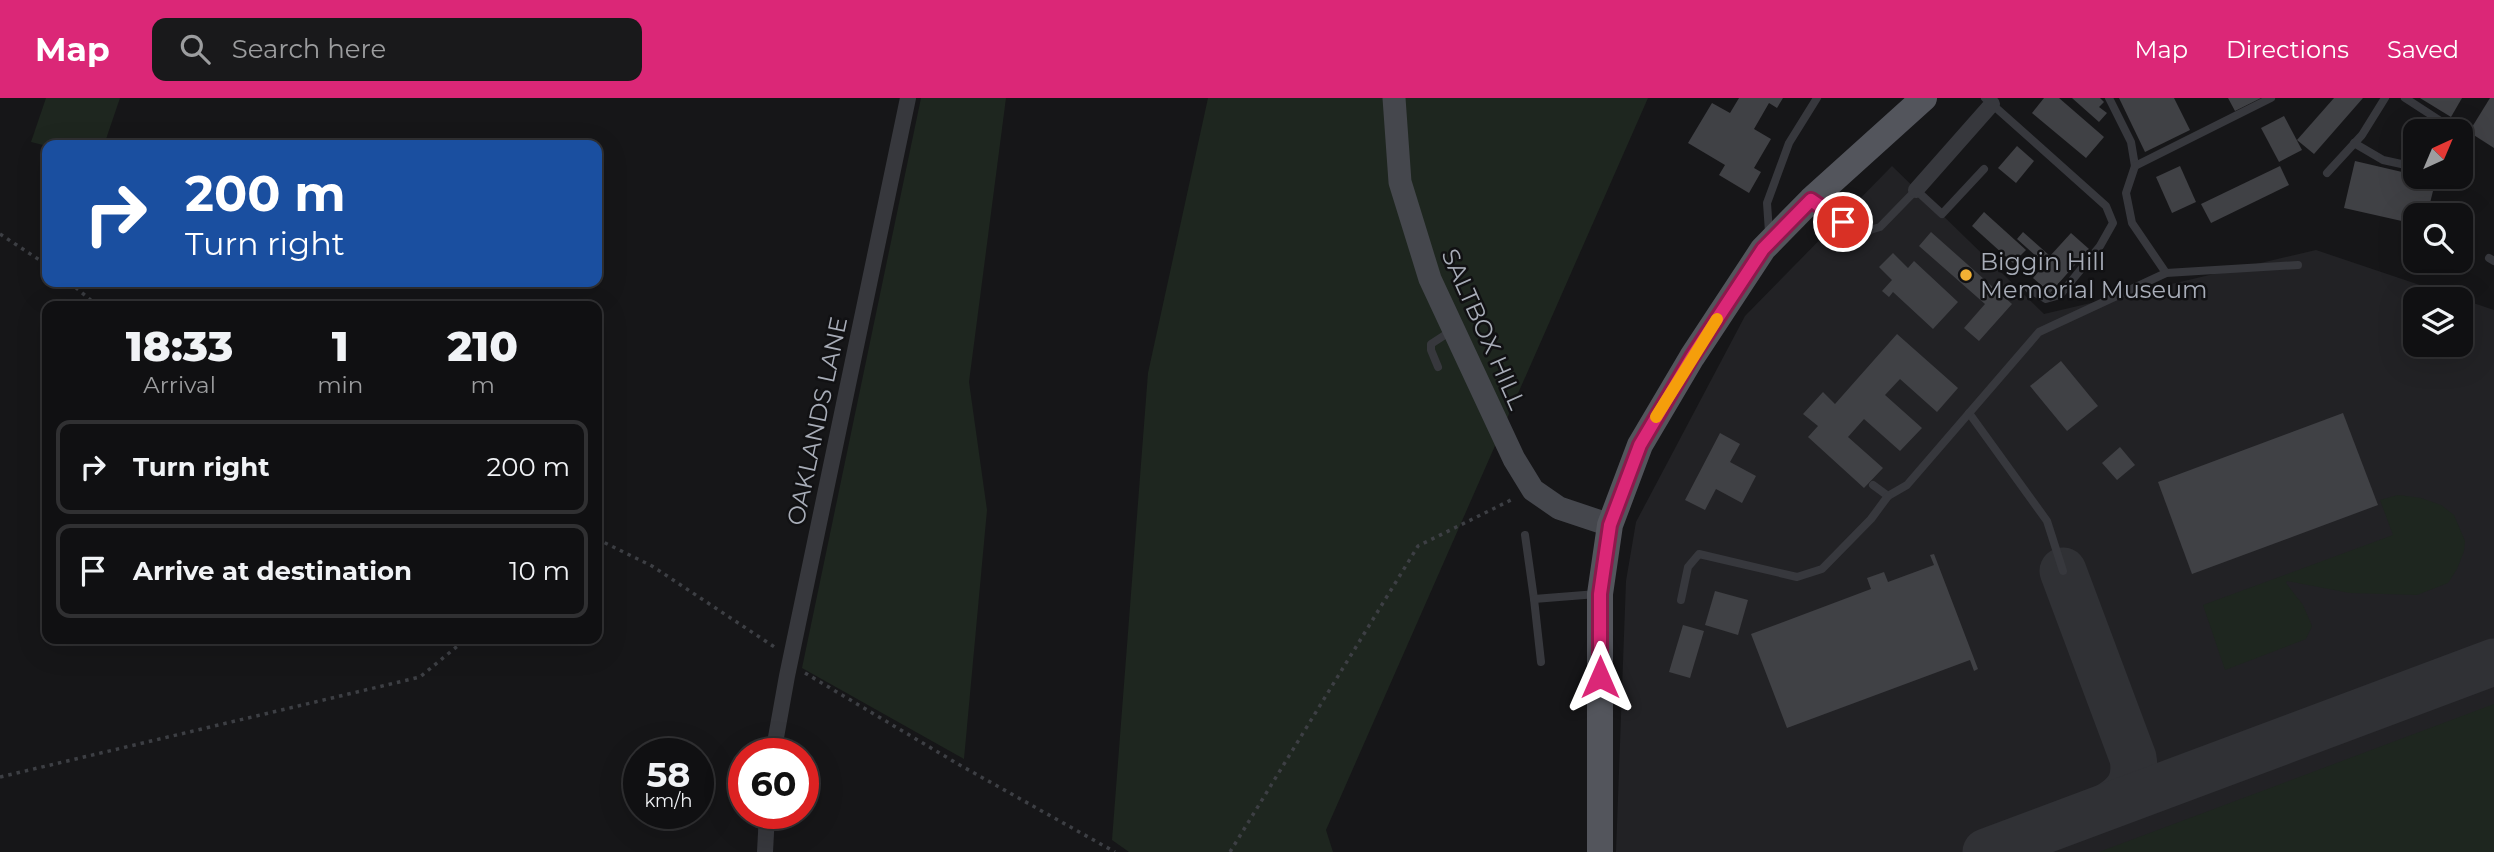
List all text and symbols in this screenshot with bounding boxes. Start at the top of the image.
search box [152,18,642,81]
text: Map [35,29,110,69]
icon: search [176,30,214,68]
text: Search here [232,33,386,65]
text: Map [2135,35,2188,64]
text: Directions [2226,35,2349,64]
text: Saved [2387,35,2459,64]
north arrow [2403,119,2473,189]
map controls [2403,119,2473,357]
text: 200 m [185,164,346,223]
icon: right [70,168,161,259]
pin [1813,192,1873,252]
icon: arrive [1824,203,1862,241]
button: search [2403,203,2473,273]
text: Turn right [185,224,345,263]
street label: SALTBOX HILL [1436,244,1532,414]
place label: Biggin Hill Memorial Museum [1980,247,2208,304]
marker: Biggin Hill Memorial Museum [1958,267,1974,283]
button: layers [2403,287,2473,357]
street label: OAKLANDS LANE [781,314,853,528]
text: 18:33 [126,320,233,372]
text: 1 [332,320,349,372]
text: 210 [447,320,518,372]
text: Arrival [143,371,216,399]
text: min [317,371,363,399]
text: m [470,371,495,399]
icon: right [74,448,112,486]
text: Turn right [133,451,269,483]
text: 200 m [486,451,570,483]
icon: arrive [74,552,112,590]
text: Arrive at destination [133,555,412,587]
text: 10 m [509,555,570,587]
position arrow [1563,640,1637,714]
speed limit sign: 60 [728,738,819,829]
text: 58 [647,753,690,796]
text: km/h [644,790,693,812]

